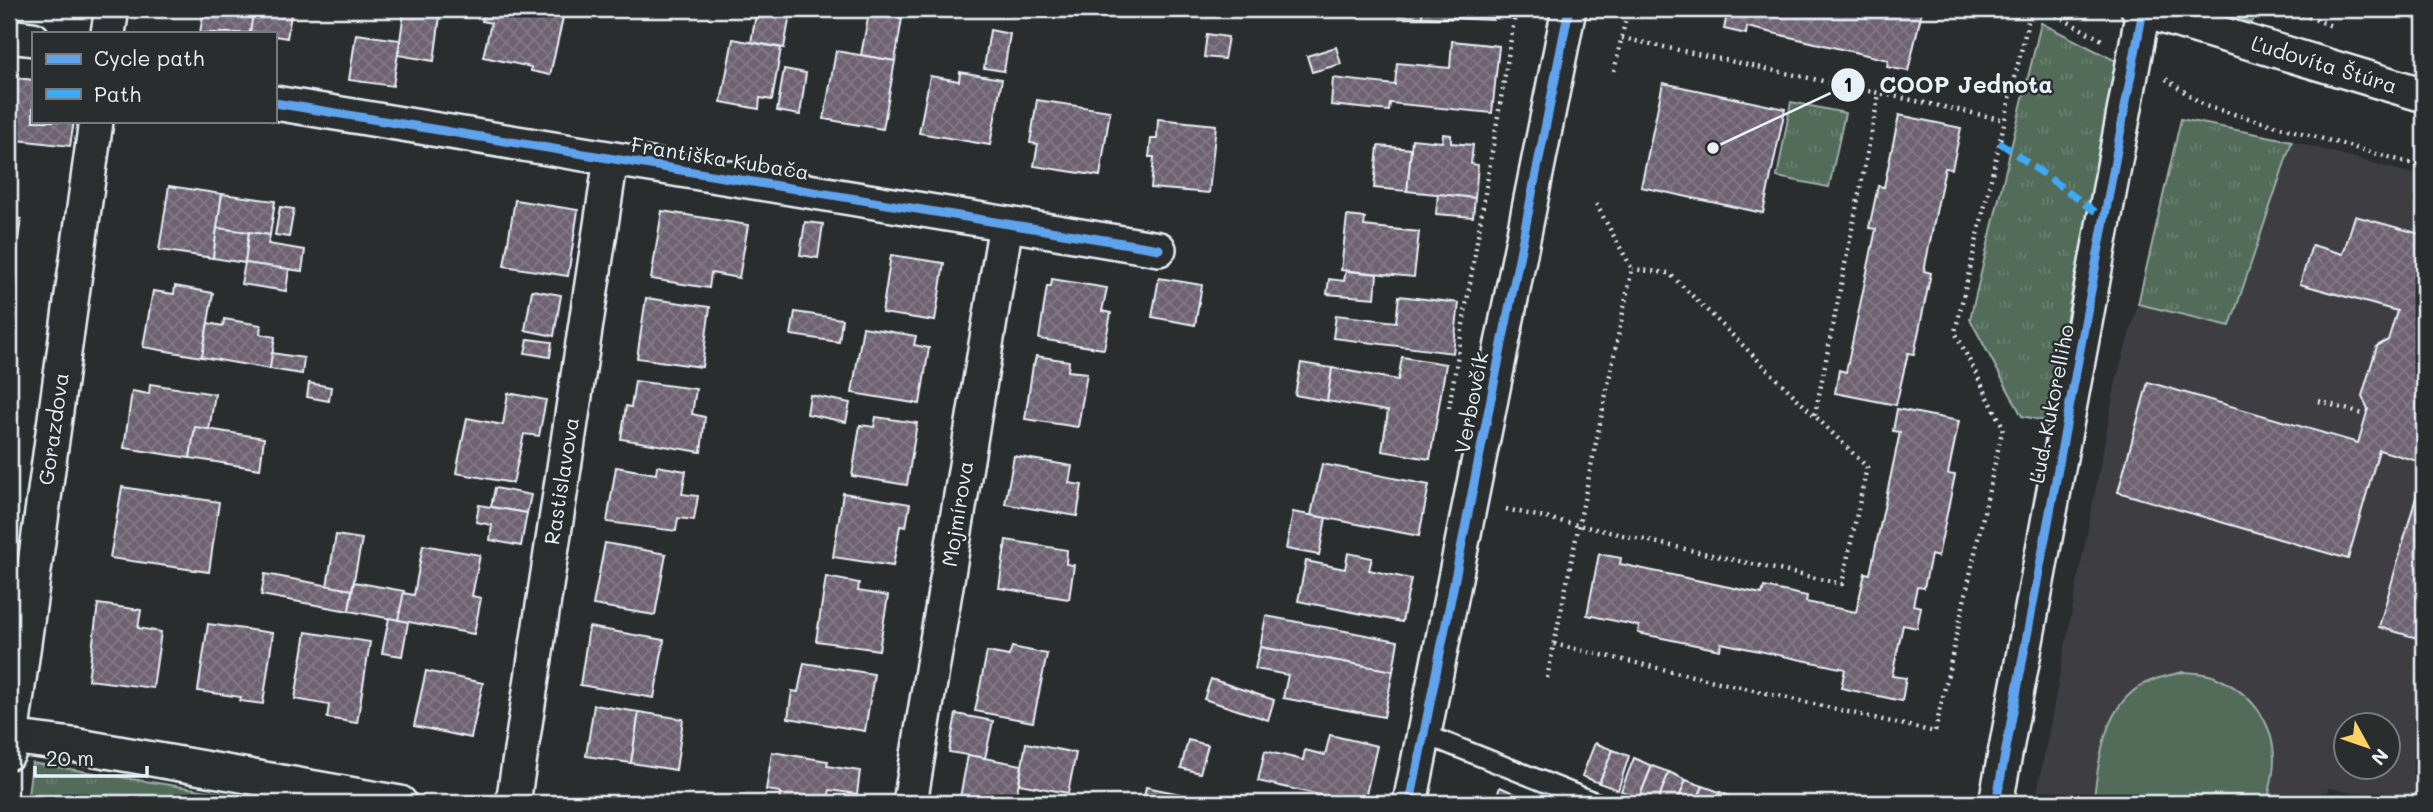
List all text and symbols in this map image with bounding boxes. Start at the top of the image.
street label: Ľudovíta Štúra [2248,29,2401,99]
legend [32,32,276,122]
text: Cycle path [94,44,204,71]
callout: COOP Jednota [1831,63,2067,107]
text: COOP Jednota [1879,69,2053,99]
text: 1 [1843,70,1853,97]
text: Path [94,80,141,107]
street label: Františka Kubača [629,130,811,185]
street label: Ľud. Kukorelliho [2022,322,2079,486]
street label: Verbovčík [1447,349,1494,456]
street label: Gorazdova [31,371,74,487]
street label: Rastislavova [537,415,584,546]
street label: Mojmírova [935,459,978,569]
north arrow [2332,710,2402,780]
scale bar [35,735,147,779]
text: 20 m [46,744,94,771]
text: N [2366,744,2395,771]

